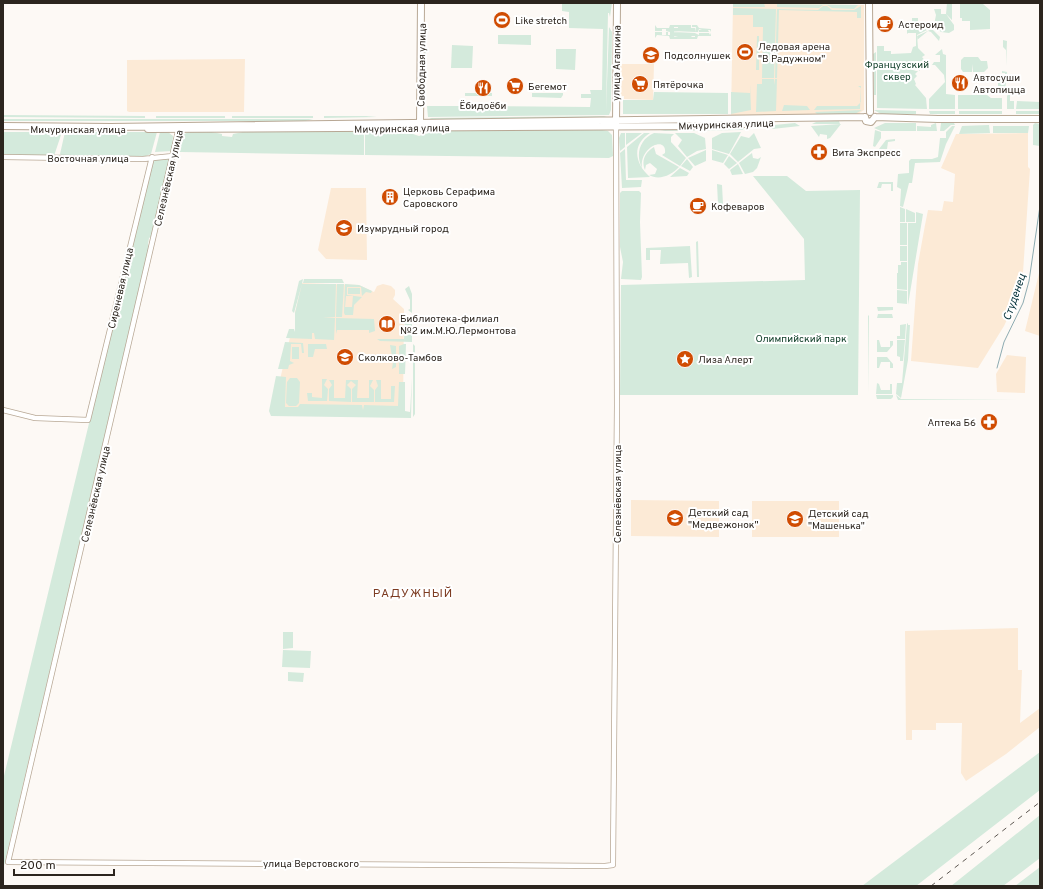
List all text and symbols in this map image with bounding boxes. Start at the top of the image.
sports icon: Like stretch [492,10,512,30]
cafe icon: Астероид [875,14,895,34]
place label: Like stretch [515,15,567,28]
place label: Астероид [898,19,944,32]
street label: Свободная улица [415,23,430,107]
street label: улица Агапкина [610,25,625,101]
place label: Ледовая арена "В Радужном" [758,41,830,66]
sports icon: Ледовая арена "В Радужном" [735,42,755,62]
school or university icon: Подсолнушек [641,45,661,65]
place label: Подсолнушек [664,50,731,63]
park label: Французский сквер [865,59,929,84]
place label: Автосуши Автопицца [973,72,1025,97]
restaurant icon: Автосуши Автопицца [950,73,970,93]
supermarket icon: Пятёрочка [630,74,650,94]
supermarket icon: Бегемот [505,76,525,96]
restaurant icon: Ёбидоёби [473,78,493,98]
place label: Пятёрочка [653,79,704,92]
place label: Бегемот [528,81,567,94]
place label: Ёбидоёби [460,100,507,113]
street label: Мичуринская улица [678,117,774,134]
street label: Мичуринская улица [354,122,450,137]
street label: Мичуринская улица [30,124,126,137]
street label: Селезнёвская улица [152,129,187,228]
pharmacy icon: Вита Экспресс [809,142,829,162]
place label: Вита Экспресс [832,147,901,160]
street label: Восточная улица [47,153,129,166]
place label: Церковь Серафима Саровского [403,186,495,211]
building icon: Церковь Серафима Саровского [380,187,400,207]
cafe icon: Кофеваров [688,196,708,216]
place label: Кофеваров [711,201,765,214]
school or university icon: Изумрудный город [334,218,354,238]
place label: Изумрудный город [357,223,449,236]
street label: Сиреневая улица [106,247,137,330]
water label: Студенец [1000,272,1030,323]
place label: Библиотека-филиал №2 им.М.Ю.Лермонтова [400,313,516,338]
library icon: Библиотека-филиал №2 им.М.Ю.Лермонтова [377,314,397,334]
park label: Олимпийский парк [755,333,847,346]
school or university icon: Сколково-Тамбов [335,347,355,367]
place icon: Лиза Алерт [675,349,695,369]
place label: Сколково-Тамбов [358,352,442,365]
place label: Лиза Алерт [698,354,753,367]
pharmacy icon: Аптека Б6 [979,412,999,432]
place label: Аптека Б6 [927,417,976,430]
street label: Селезнёвская улица [79,445,114,544]
street label: Селезнёвская улица [612,445,625,543]
place label: Детский сад "Медвежонок" [688,507,759,532]
school or university icon: Детский сад "Медвежонок" [665,508,685,528]
place label: Детский сад "Машенька" [808,508,869,533]
school or university icon: Детский сад "Машенька" [785,509,805,529]
district label: РАДУЖНЫЙ [373,586,453,602]
scale bar [14,851,114,877]
text: 200 m [20,858,56,874]
street label: улица Верстовского [263,858,359,871]

